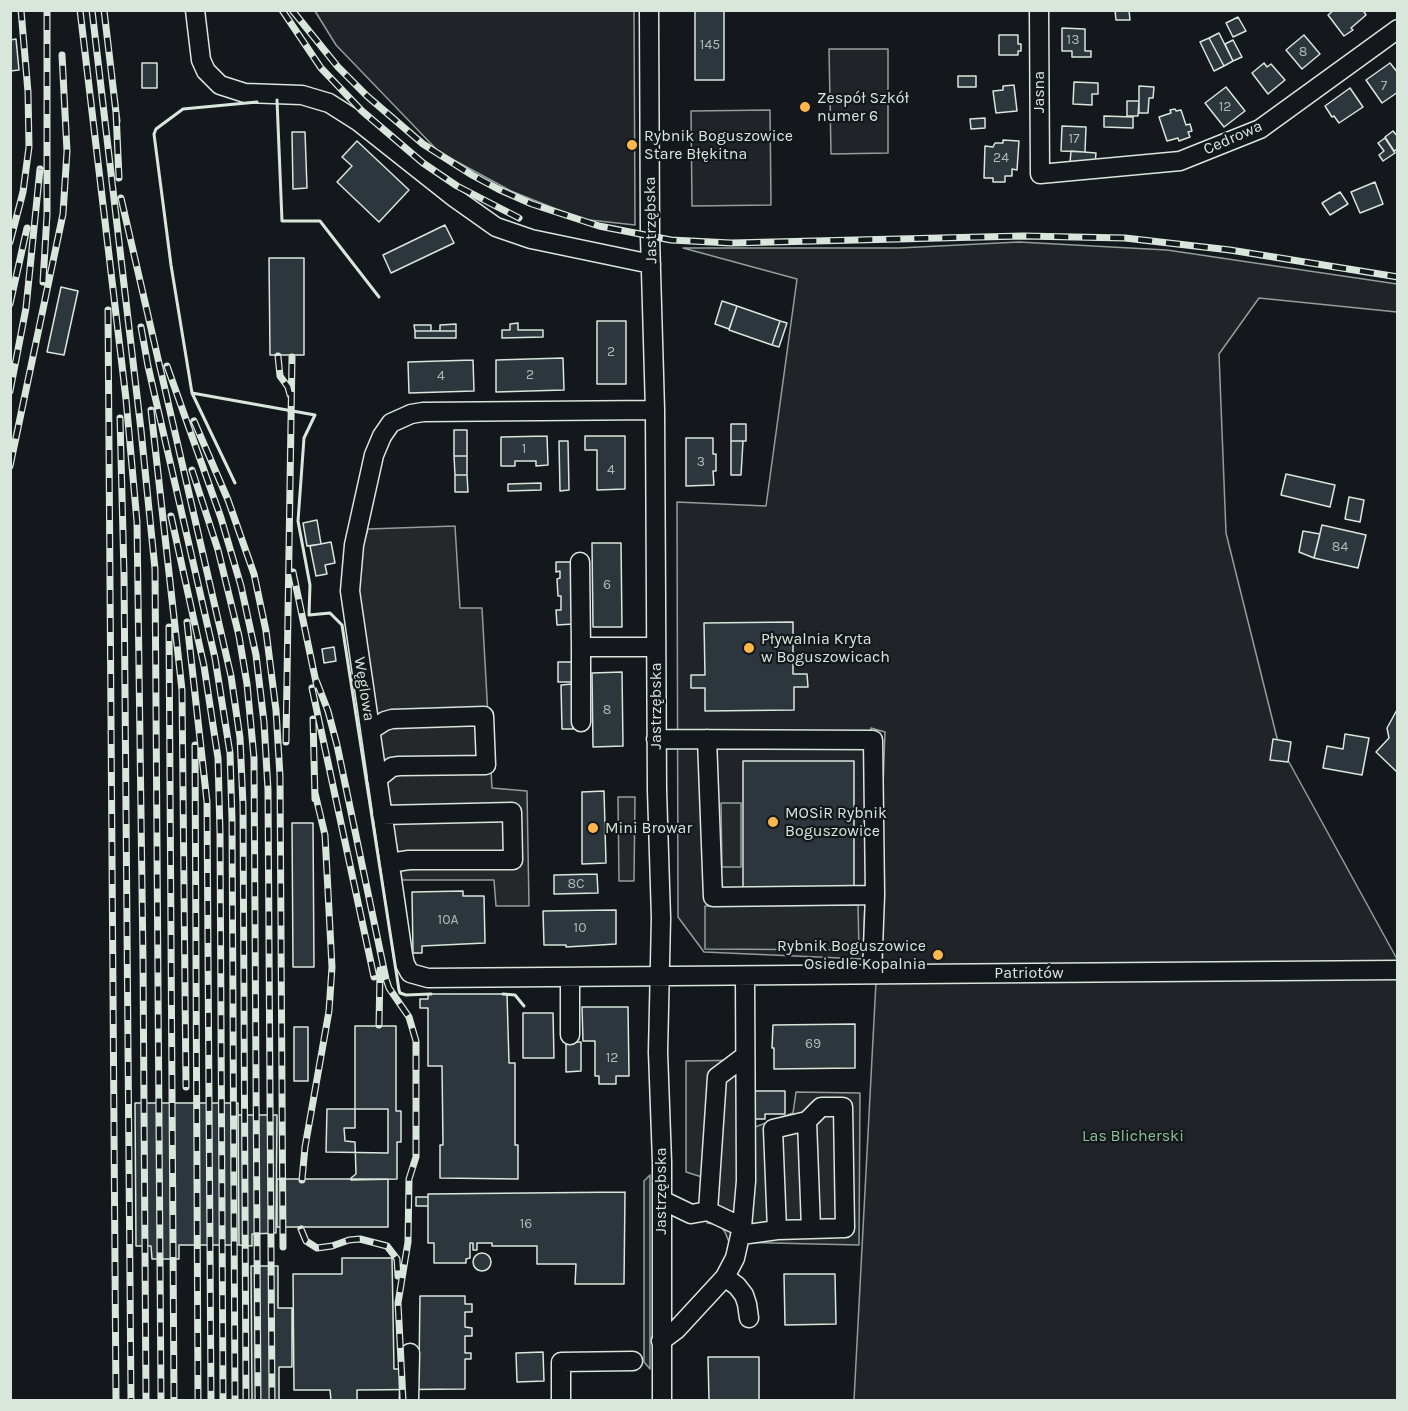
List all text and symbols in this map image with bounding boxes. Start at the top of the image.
house number: 13 [1067,32,1079,48]
house number: 145 [700,37,720,53]
house number: 8 [1299,44,1307,60]
street label: Jasna [1029,71,1049,113]
house number: 7 [1381,78,1387,94]
place label: Zespół Szkół numer 6 [817,88,909,126]
house number: 12 [1219,99,1231,115]
marker: Zespół Szkół numer 6 [798,100,812,114]
street label: Cedrowa [1201,117,1265,159]
place label: Rybnik Boguszowice Stare Błękitna [644,126,793,164]
house number: 17 [1068,131,1080,147]
marker: Rybnik Boguszowice Stare Błękitna [625,138,639,152]
house number: 24 [993,150,1009,166]
street label: Jastrzębska [641,176,661,264]
house number: 2 [607,344,615,360]
house number: 2 [526,367,534,383]
house number: 4 [437,368,445,384]
house number: 1 [522,441,526,457]
house number: 3 [697,454,705,470]
house number: 4 [607,462,615,478]
house number: 84 [1332,539,1348,555]
house number: 6 [603,577,611,593]
place label: Pływalnia Kryta w Boguszowicach [761,629,890,667]
marker: Pływalnia Kryta w Boguszowicach [742,641,756,655]
street label: Węglowa [349,656,379,722]
street label: Jastrzębska [646,663,666,749]
house number: 8 [603,702,611,718]
place label: MOSiR Rybnik Boguszowice [785,803,887,841]
marker: MOSiR Rybnik Boguszowice [766,815,780,829]
place label: Mini Browar [605,818,692,838]
marker: Mini Browar [586,821,600,835]
house number: 8C [567,876,585,892]
house number: 10A [438,912,458,928]
house number: 10 [574,920,586,936]
place label: Rybnik Boguszowice Osiedle Kopalnia [777,936,926,974]
marker: Rybnik Boguszowice Osiedle Kopalnia [931,948,945,962]
street label: Patriotów [994,963,1064,983]
house number: 69 [805,1036,821,1052]
house number: 12 [606,1050,618,1066]
park label: Las Blicherski [1082,1126,1184,1146]
street label: Jastrzębska [651,1148,671,1234]
house number: 16 [520,1216,532,1232]

